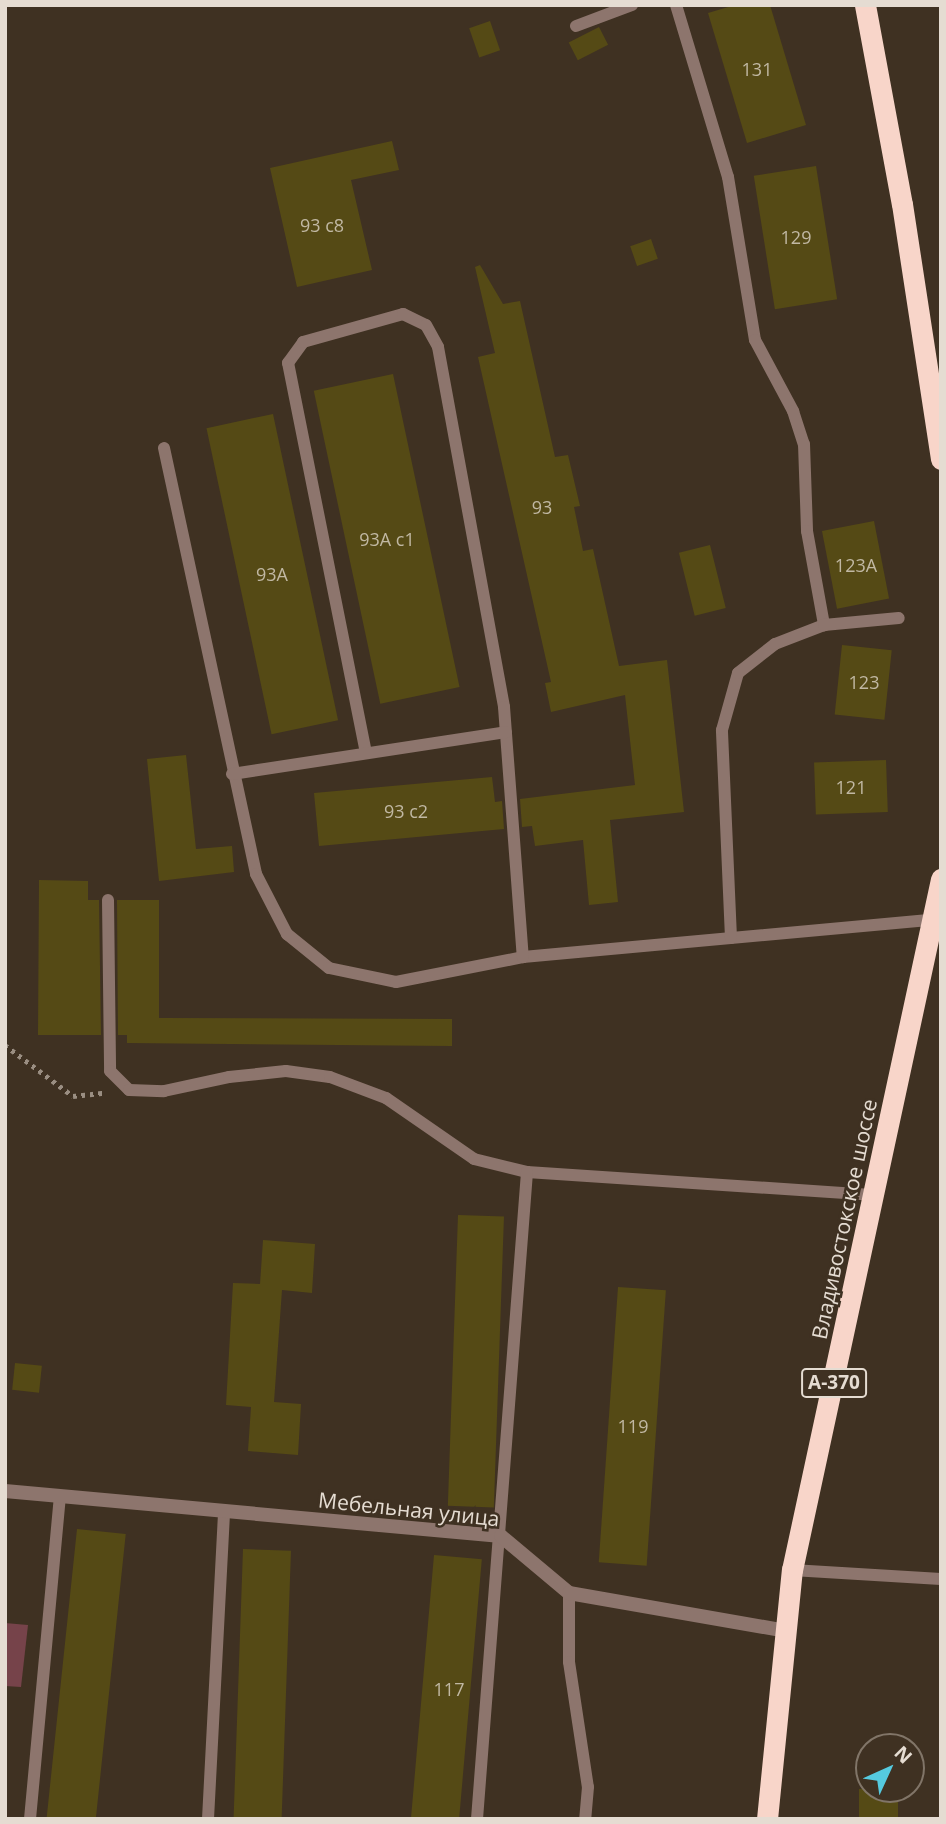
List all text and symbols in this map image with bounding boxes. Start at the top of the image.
house number: 131 [742,58,772,80]
house number: 93 с8 [300,214,344,236]
house number: 129 [781,226,811,248]
house number: 93 [532,496,552,518]
house number: 93А с1 [359,528,415,550]
house number: 123А [835,554,877,576]
house number: 93А [256,563,288,585]
house number: 123 [849,671,879,693]
house number: 121 [836,776,866,798]
house number: 93 с2 [384,800,428,822]
street label: Владивостокское шоссе [806,1097,882,1341]
road number: А-370 [801,1368,867,1399]
house number: 119 [618,1415,648,1437]
street label: Мебельная улица [317,1487,501,1531]
house number: 117 [434,1678,464,1700]
north arrow [855,1733,925,1803]
text: N [889,1740,918,1769]

